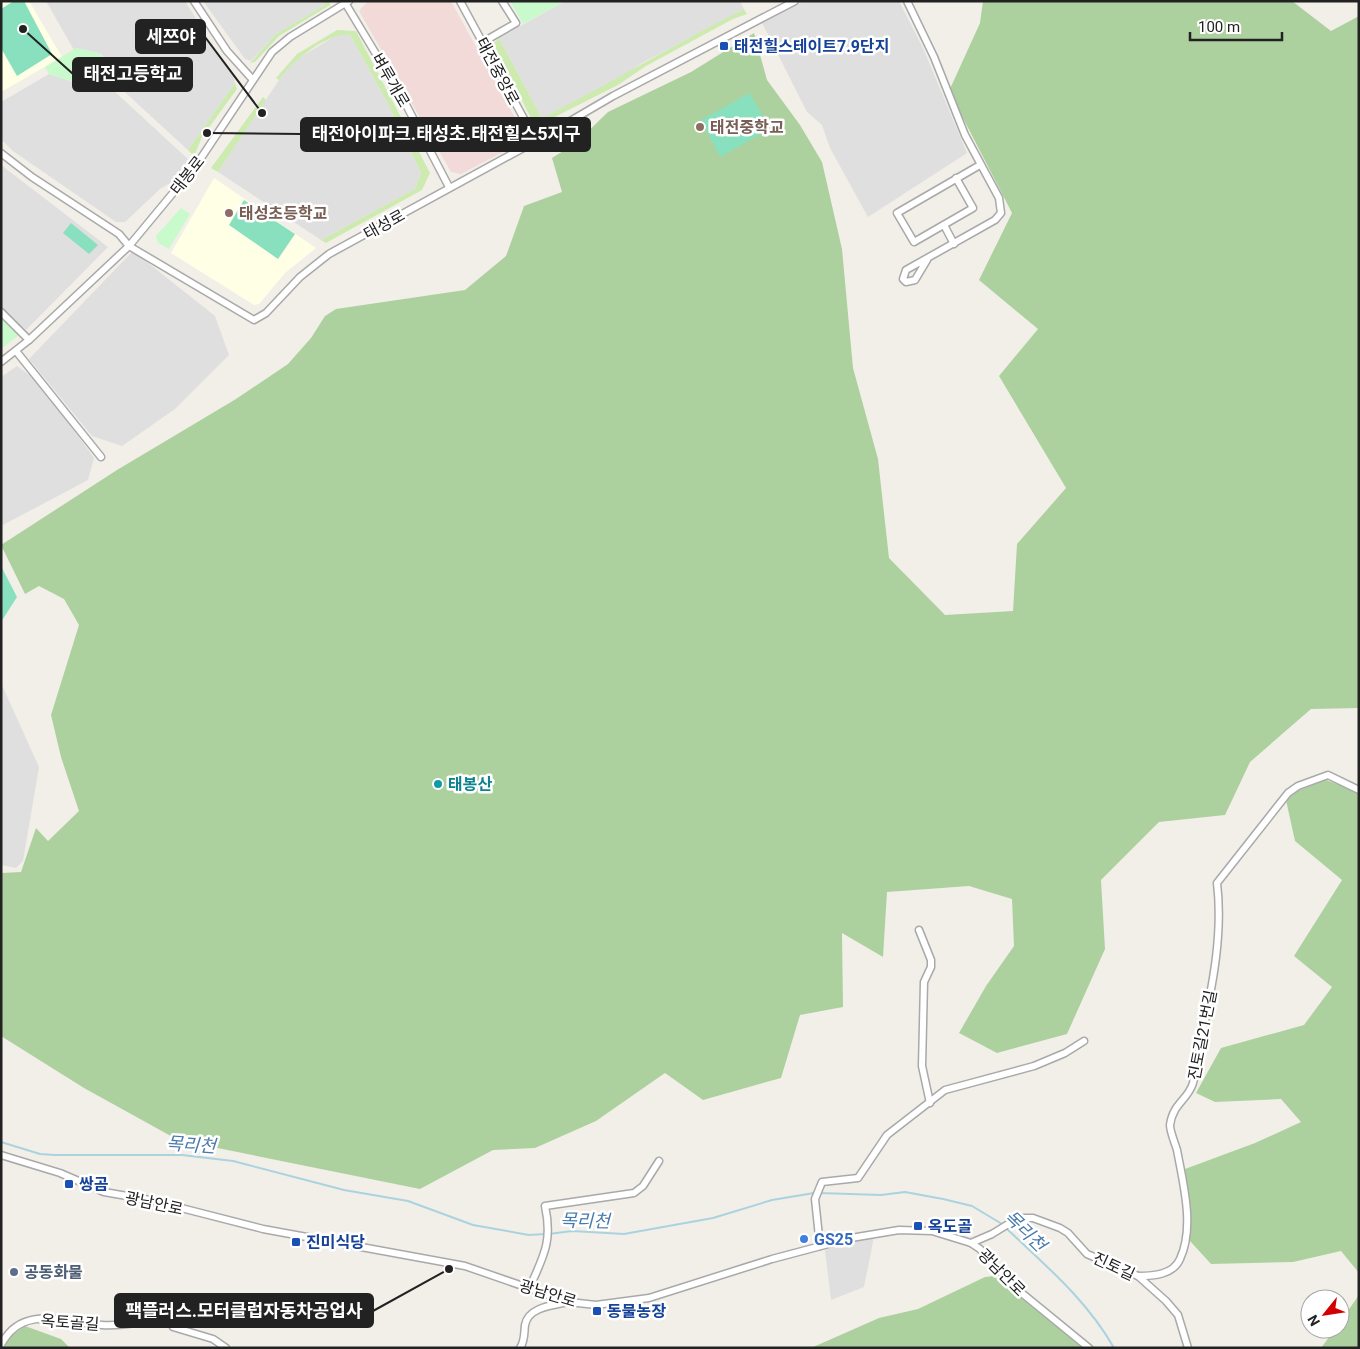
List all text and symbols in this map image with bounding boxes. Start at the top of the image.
scale bar [1190,10,1282,42]
text: 100 m [1198,18,1240,36]
callout: 세쯔야 [136,20,205,53]
text: 세쯔야 [146,26,196,47]
street label: 태전중앙로 [472,34,523,108]
place label: 태전힐스테이트7.9단지 [734,37,889,56]
marker: 태전힐스테이트7.9단지 [718,40,730,52]
street label: 벼루개로 [368,50,414,111]
callout: 태전고등학교 [73,58,192,91]
text: 태전고등학교 [83,63,183,84]
callout: 태전아이파크.태성초.태전힐스5지구 [301,118,590,151]
place label: 태전중학교 [710,118,784,137]
marker: 태전중학교 [694,121,706,133]
text: 태전아이파크.태성초.태전힐스5지구 [311,123,581,144]
street label: 태봉로 [166,152,209,199]
place label: 태성초등학교 [239,204,328,223]
street label: 태성로 [360,205,408,243]
marker: 태성초등학교 [223,207,235,219]
place label: 태봉산 [448,775,492,794]
marker: 태봉산 [432,778,444,790]
street label: 진토길21번길 [1184,988,1221,1082]
water label: 목리천 [166,1132,219,1157]
place label: 쌍곰 [79,1175,109,1194]
marker: 쌍곰 [63,1178,75,1190]
street label: 광남안로 [123,1188,185,1219]
water label: 목리천 [1000,1206,1052,1257]
water label: 목리천 [560,1210,612,1231]
place label: 옥도골 [928,1217,972,1236]
marker: 옥도골 [912,1220,924,1232]
place label: GS25 [814,1230,853,1249]
place label: 진미식당 [306,1233,365,1252]
marker: GS25 [798,1233,810,1245]
marker: 진미식당 [290,1236,302,1248]
street label: 광남안로 [974,1245,1029,1300]
street label: 진토길 [1090,1249,1138,1284]
place label: 공동화물 [24,1263,83,1282]
marker: 공동화물 [8,1266,20,1278]
street label: 광남안로 [517,1276,579,1311]
north arrow [1300,1289,1350,1339]
callout: 팩플러스.모터클럽자동차공업사 [115,1294,373,1327]
text: 팩플러스.모터클럽자동차공업사 [125,1300,363,1321]
place label: 동물농장 [607,1302,666,1321]
marker: 동물농장 [591,1305,603,1317]
street label: 옥토골길 [40,1311,100,1334]
text: N [1304,1312,1323,1329]

